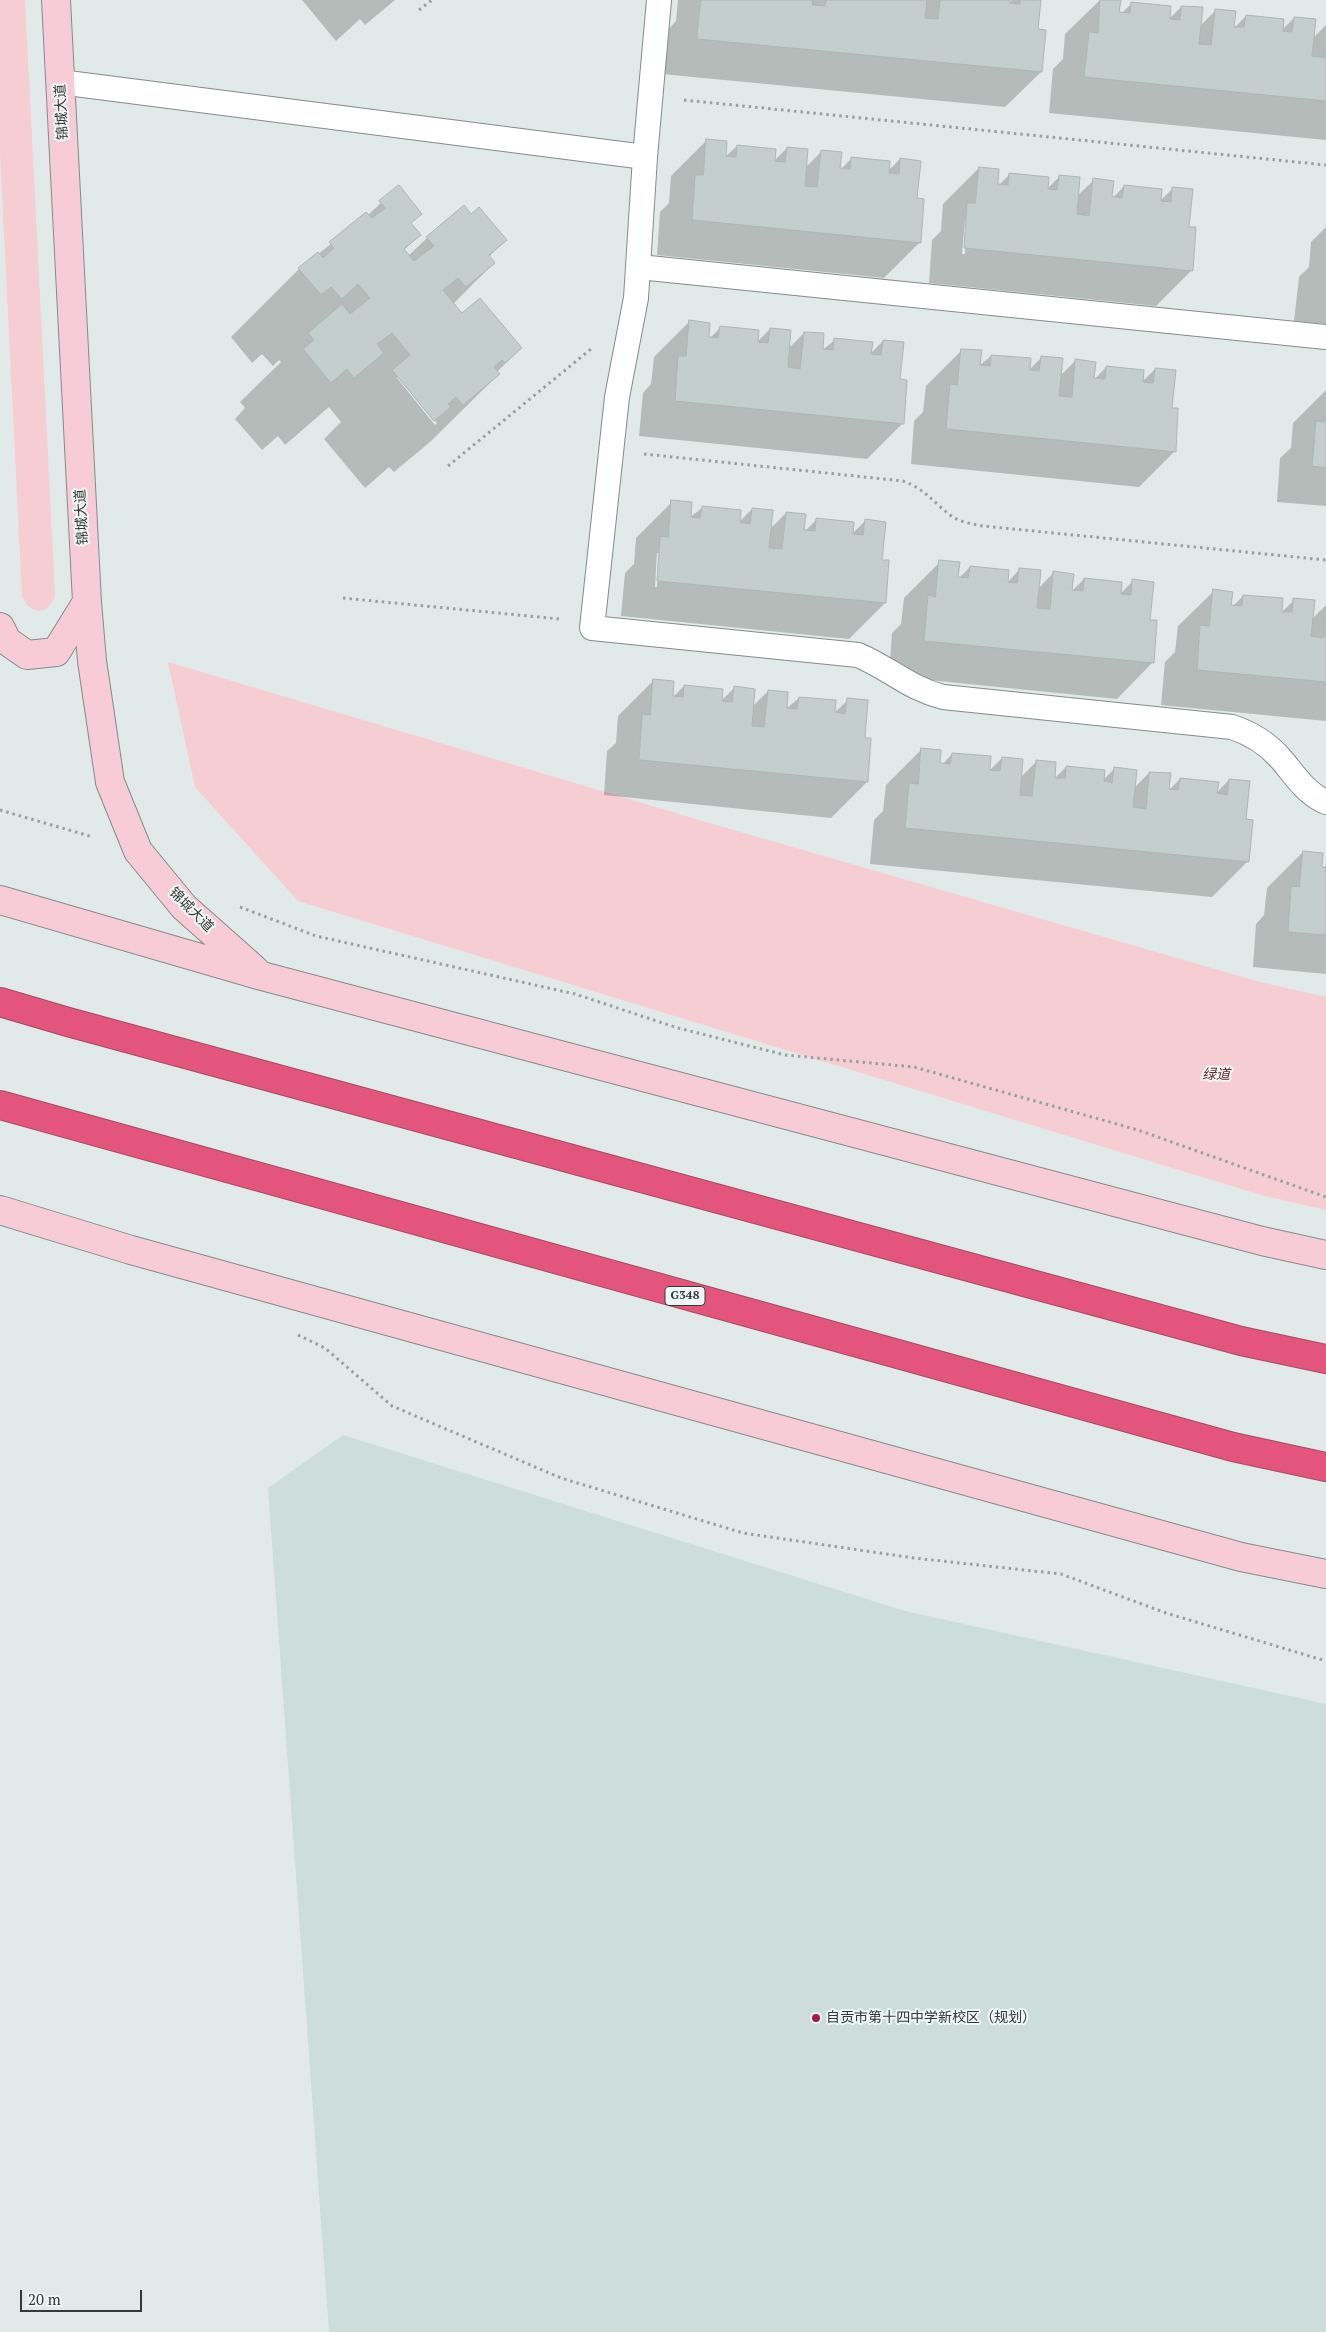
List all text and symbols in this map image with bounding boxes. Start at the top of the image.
street label: 锦城大道 [52,84,72,140]
street label: 锦城大道 [72,489,92,545]
street label: 锦城大道 [165,884,217,936]
park label: 绿道 [1202,1067,1230,1083]
road number: G348 [665,1286,705,1305]
place label: 自贡市第十四中学新校区（规划） [826,2010,1036,2026]
marker: 自贡市第十四中学新校区（规划） [810,2012,822,2024]
scale bar [22,2280,145,2312]
text: 20 m [28,2289,61,2309]

